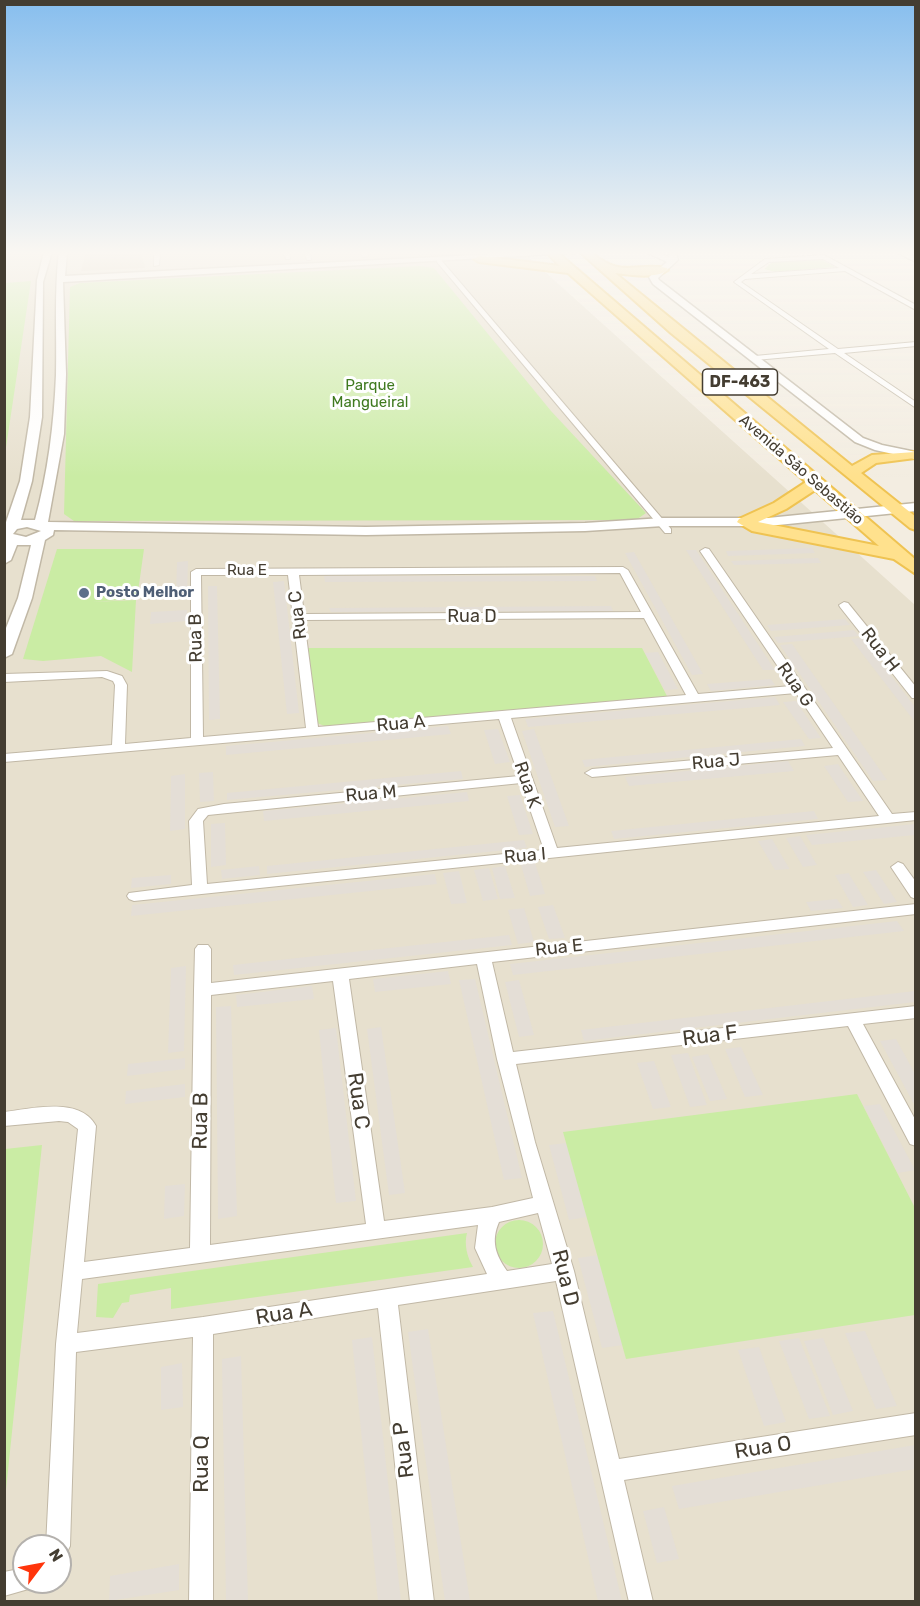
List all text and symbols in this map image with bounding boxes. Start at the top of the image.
road number: DF-463 [702,369,777,395]
park label: Parque Mangueiral [332,377,408,412]
street label: Avenida São Sebastião [735,411,867,529]
street label: Rua E [227,562,267,580]
place label: Posto Melhor [96,584,194,602]
marker: Posto Melhor [77,586,91,600]
street label: Rua C [284,589,312,641]
street label: Rua D [447,606,497,628]
street label: Rua B [185,613,207,663]
street label: Rua H [856,624,904,676]
street label: Rua G [772,659,818,711]
street label: Rua A [376,711,426,737]
street label: Rua J [691,749,741,775]
street label: Rua K [509,759,545,811]
street label: Rua M [345,781,397,807]
street label: Rua I [503,843,547,869]
street label: Rua E [534,935,584,961]
street label: Rua F [681,1020,739,1052]
street label: Rua C [342,1071,374,1131]
street label: Rua B [188,1092,214,1150]
street label: Rua D [546,1247,584,1309]
street label: Rua A [254,1297,314,1331]
street label: Rua P [388,1420,420,1480]
street label: Rua O [733,1431,793,1465]
street label: Rua Q [189,1435,215,1493]
north arrow [12,1534,72,1594]
text: N [45,1545,67,1565]

